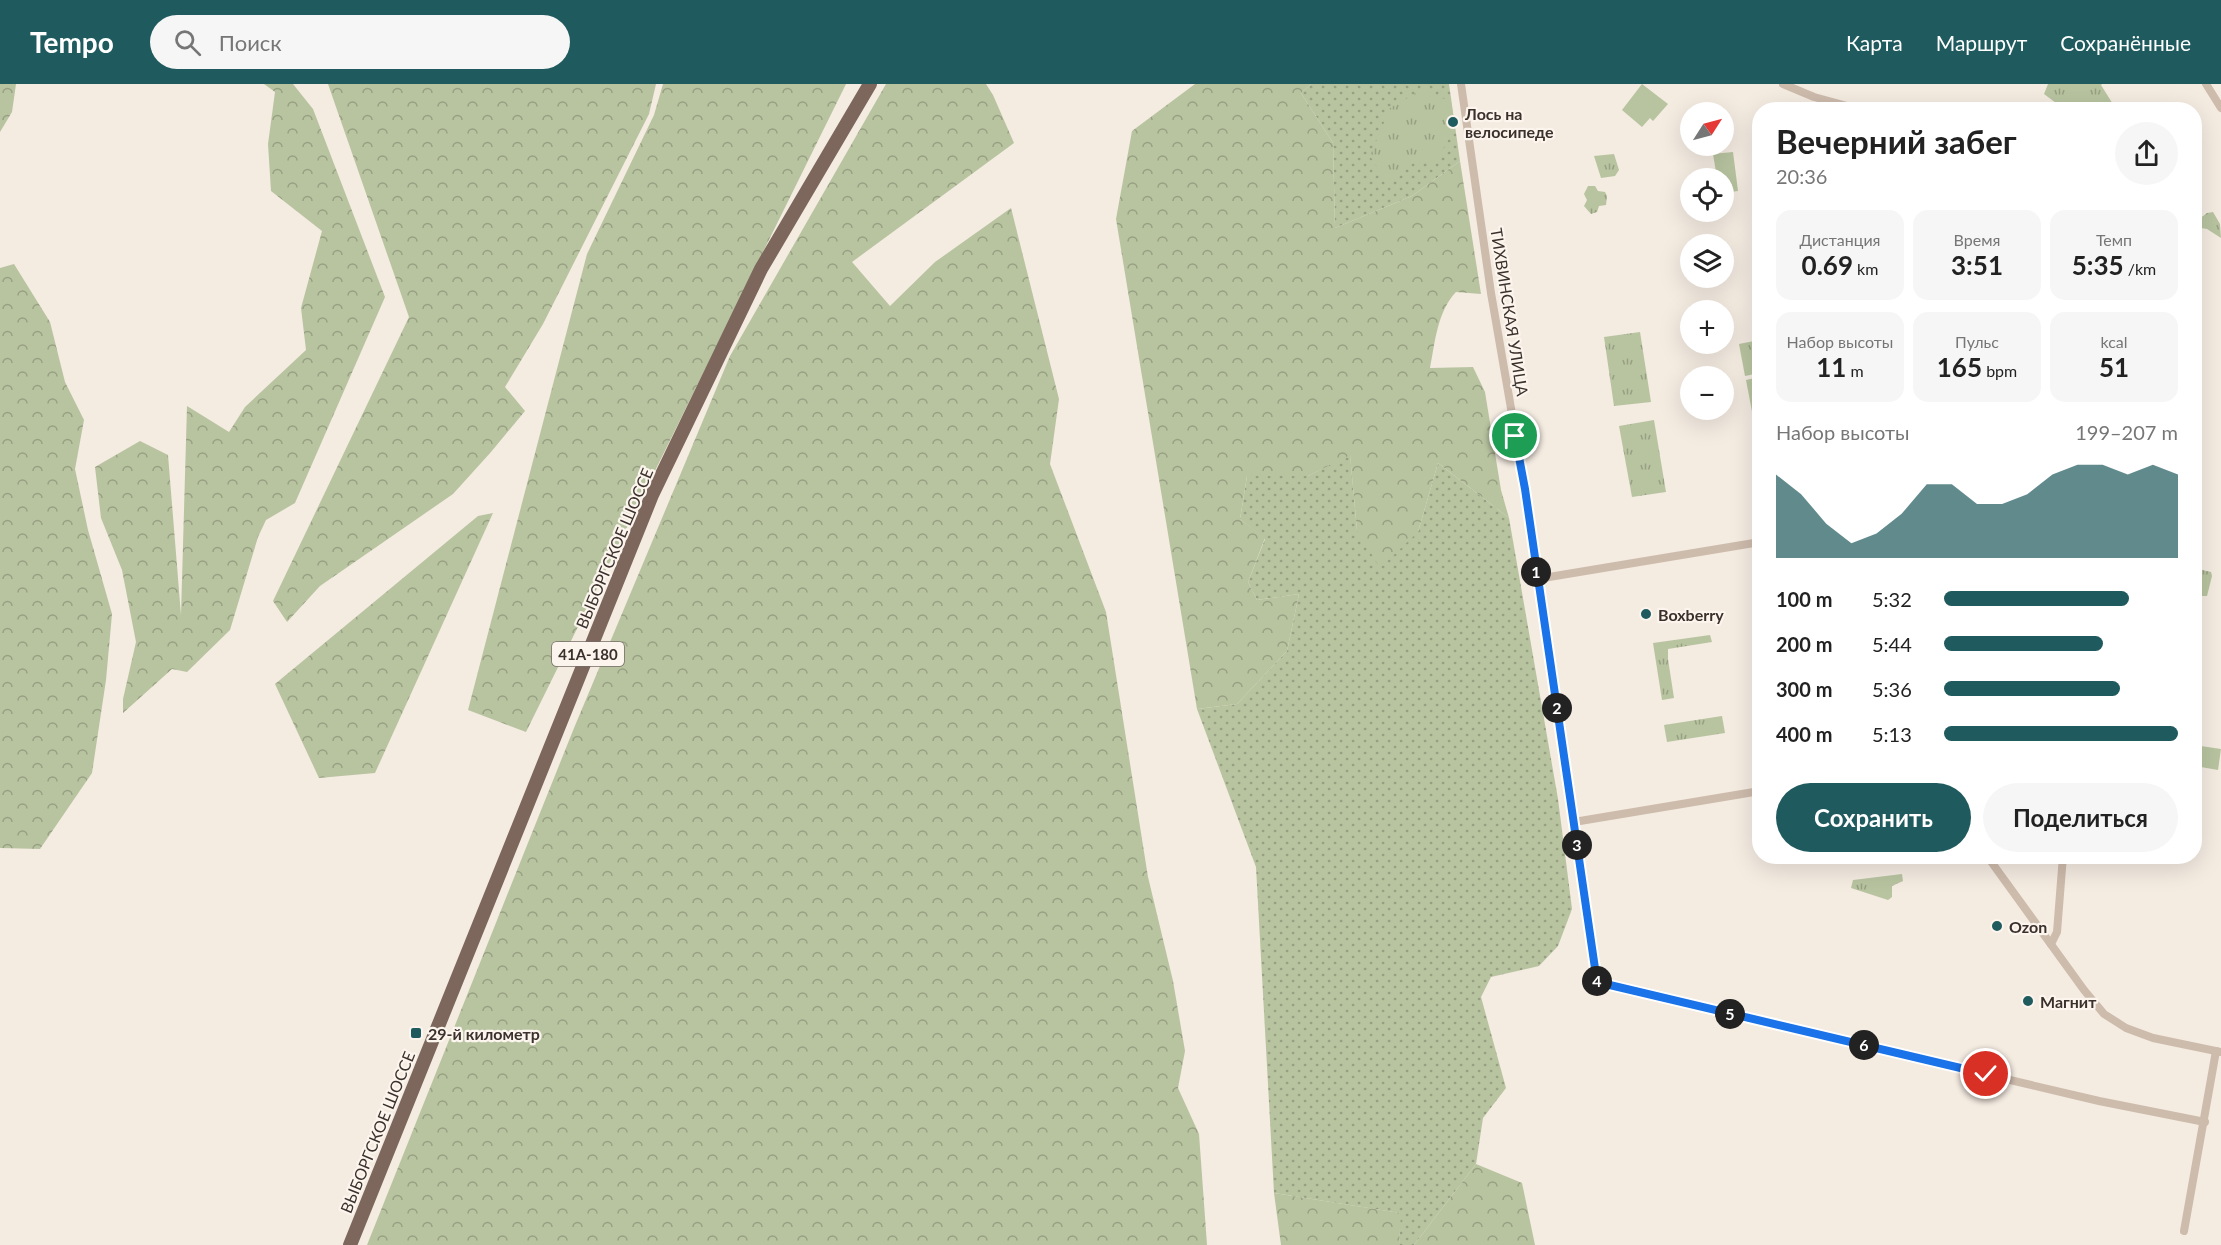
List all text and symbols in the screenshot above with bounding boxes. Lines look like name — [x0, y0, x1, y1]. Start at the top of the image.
search box — [150, 15, 570, 69]
text: Tempo — [30, 25, 114, 59]
icon: search — [171, 26, 204, 59]
text: Поиск — [219, 29, 282, 56]
text: Карта — [1846, 30, 1903, 55]
text: Маршрут — [1936, 30, 2027, 55]
text: Сохранённые — [2060, 30, 2191, 55]
north arrow — [1680, 102, 1734, 156]
map controls — [1680, 102, 1734, 420]
place label: Лось на велосипеде — [1464, 104, 1554, 141]
marker: Лось на велосипеде — [1446, 115, 1460, 129]
text: Вечерний забег — [1776, 121, 2017, 161]
button: share — [2115, 122, 2178, 185]
text: 20:36 — [1776, 164, 1827, 188]
button: locate — [1680, 168, 1734, 222]
street label: ТИХВИНСКАЯ УЛИЦА — [1487, 227, 1533, 398]
text: Дистанция — [1799, 230, 1881, 249]
text: Время — [1954, 230, 2000, 249]
text: Темп — [2096, 230, 2132, 249]
button: layers — [1680, 234, 1734, 288]
text: 0.69 — [1802, 249, 1853, 281]
text: 3:51 — [1951, 249, 2003, 281]
text: 5:35 — [2072, 249, 2124, 281]
text: km — [1853, 259, 1878, 278]
text: /km — [2124, 259, 2156, 278]
button: + — [1680, 300, 1734, 354]
text: Набор высоты — [1787, 332, 1893, 351]
text: Пульс — [1955, 332, 1999, 351]
text: kcal — [2100, 332, 2128, 351]
text: 11 — [1816, 351, 1846, 383]
text: 165 — [1937, 351, 1982, 383]
text: 51 — [2099, 351, 2129, 383]
text: m — [1846, 361, 1864, 380]
text: bpm — [1982, 361, 2017, 380]
button: − — [1680, 366, 1734, 420]
pin — [1489, 410, 1540, 461]
icon: arrive — [1498, 419, 1531, 452]
text: Набор высоты — [1776, 420, 1909, 444]
text: 199–207 m — [2075, 420, 2178, 444]
street label: ВЫБОРГСКОЕ ШОССЕ — [572, 465, 656, 631]
pin: 1 — [1521, 557, 1551, 587]
text: 1 — [1531, 562, 1541, 581]
text: 100 m — [1776, 587, 1832, 611]
text: 5:32 — [1872, 587, 1912, 611]
place label: Boxberry — [1658, 605, 1724, 624]
marker: Boxberry — [1639, 607, 1653, 621]
text: 200 m — [1776, 632, 1832, 656]
text: 5:44 — [1872, 632, 1912, 656]
road number: 41А-180 — [552, 642, 624, 666]
text: 300 m — [1776, 677, 1832, 701]
text: 5:36 — [1872, 677, 1912, 701]
pin: 2 — [1542, 693, 1572, 723]
text: 2 — [1552, 698, 1562, 717]
text: 400 m — [1776, 722, 1832, 746]
text: 5:13 — [1872, 722, 1912, 746]
button: Сохранить — [1776, 783, 1971, 852]
button: Поделиться — [1983, 783, 2178, 852]
pin: 3 — [1562, 830, 1592, 860]
text: 3 — [1572, 835, 1582, 854]
place label: Ozon — [2009, 917, 2047, 936]
marker: Ozon — [1990, 919, 2004, 933]
pin: 4 — [1582, 966, 1612, 996]
text: 4 — [1592, 971, 1602, 990]
place label: Магнит — [2040, 992, 2097, 1011]
marker: Магнит — [2021, 994, 2035, 1008]
pin: 5 — [1715, 999, 1745, 1029]
text: 5 — [1725, 1004, 1735, 1023]
place label: 29-й километр — [428, 1024, 540, 1043]
marker: 29-й километр — [409, 1026, 423, 1040]
pin: 6 — [1849, 1030, 1879, 1060]
text: 6 — [1859, 1035, 1869, 1054]
street label: ВЫБОРГСКОЕ ШОССЕ — [336, 1048, 418, 1216]
pin — [1960, 1048, 2011, 1099]
icon: check — [1969, 1057, 2002, 1090]

